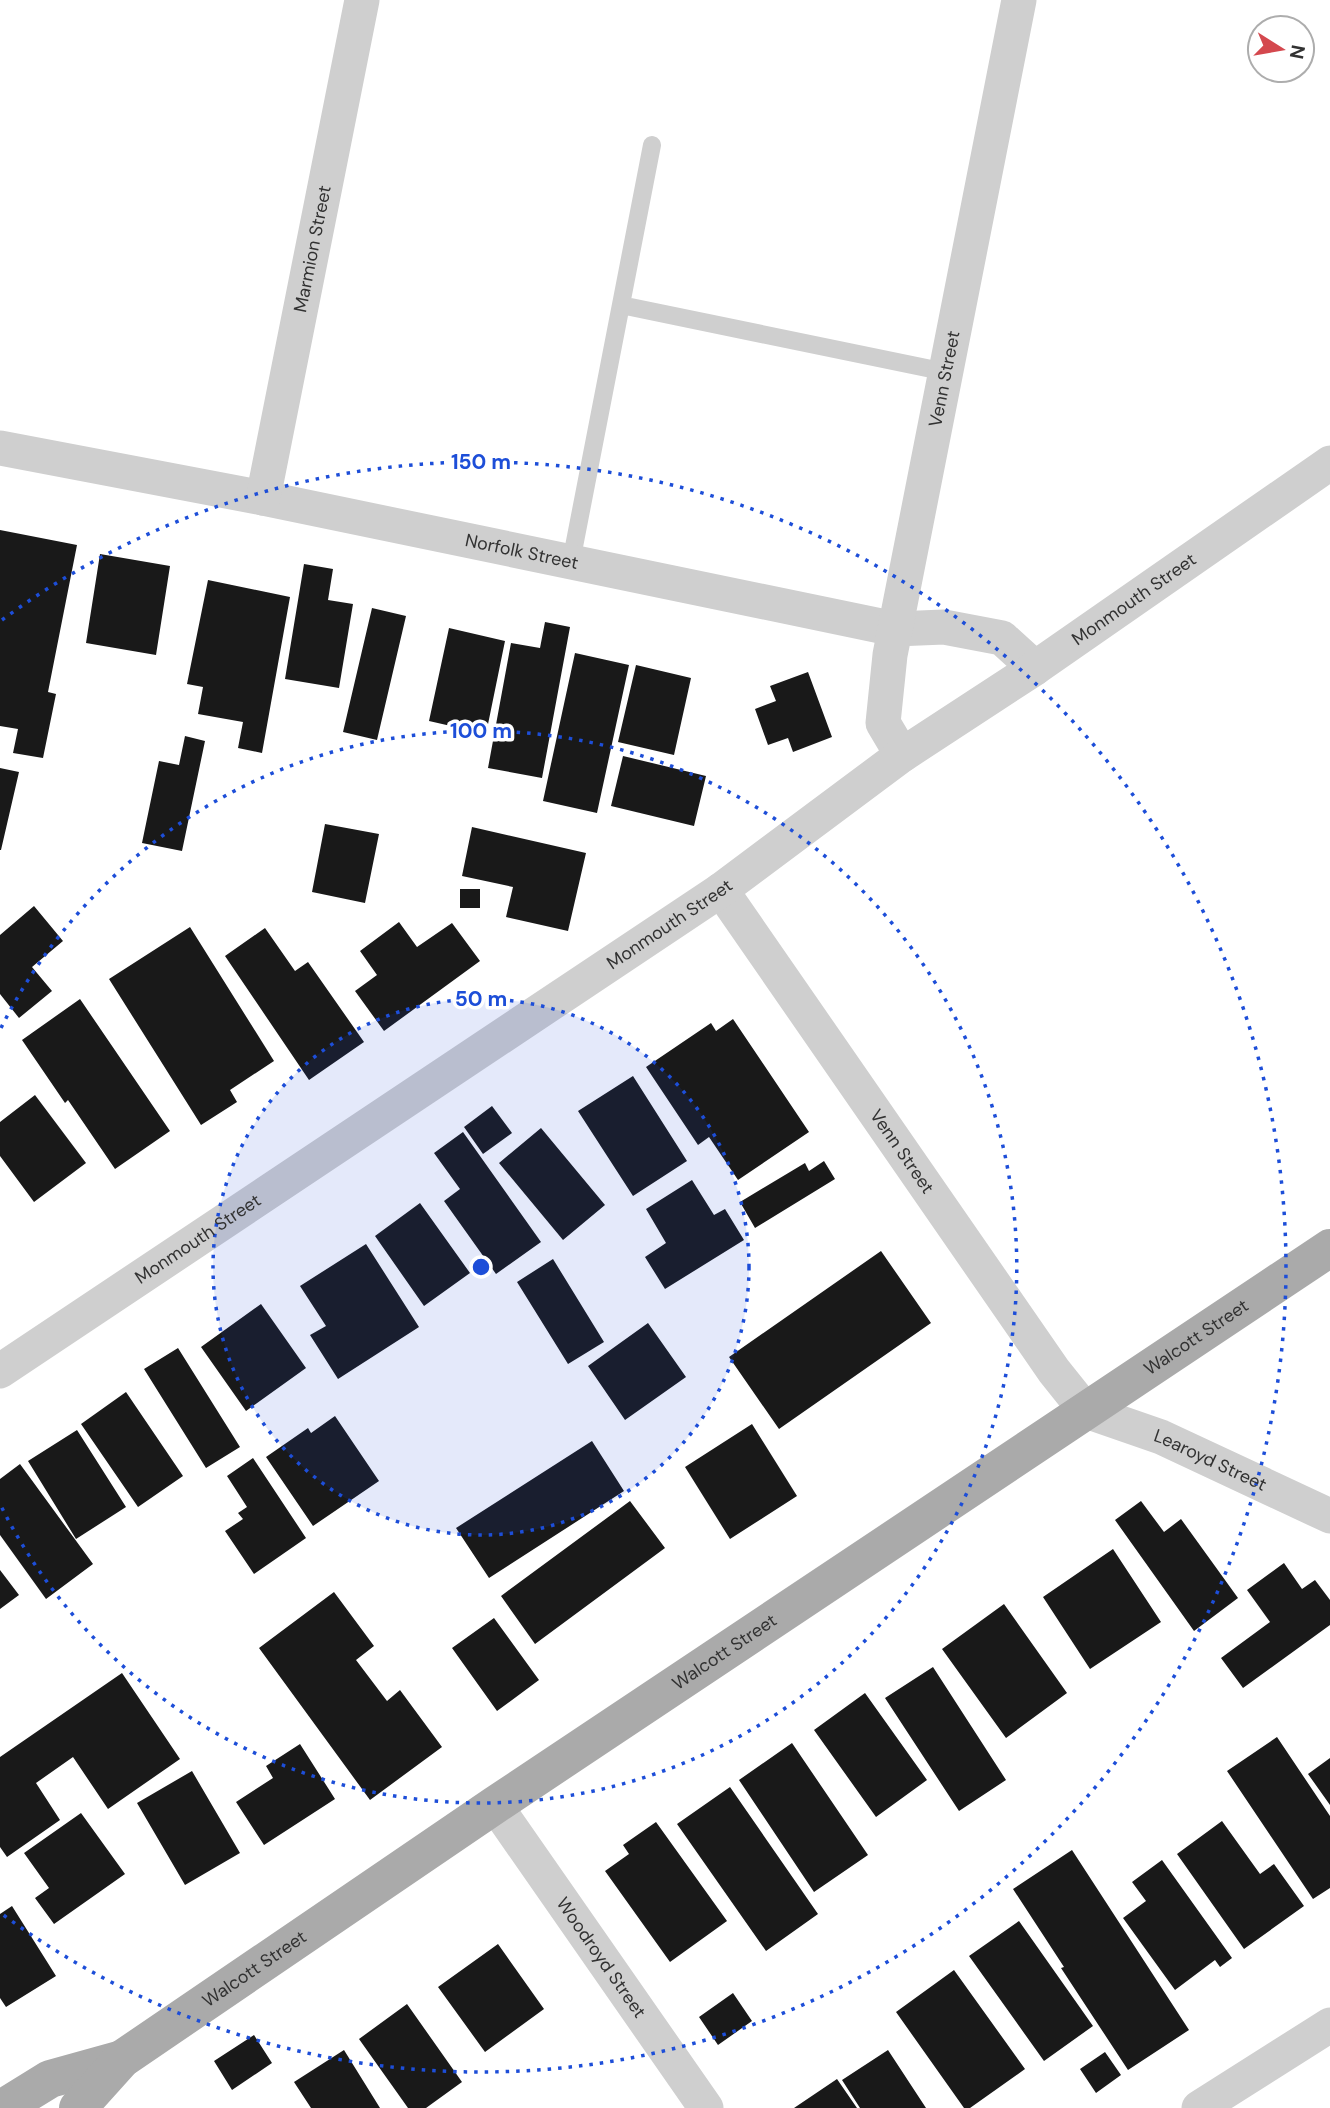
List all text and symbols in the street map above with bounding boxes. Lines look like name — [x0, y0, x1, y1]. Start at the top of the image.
north arrow — [1246, 14, 1316, 84]
text: N — [1284, 43, 1311, 61]
street label: Marmion Street — [288, 183, 337, 314]
street label: Venn Street — [923, 329, 966, 429]
text: 150 m — [451, 448, 511, 476]
street label: Norfolk Street — [463, 528, 581, 575]
street label: Monmouth Street — [1067, 548, 1201, 651]
text: 100 m — [450, 717, 512, 745]
street label: Monmouth Street — [602, 873, 737, 975]
text: 50 m — [455, 985, 507, 1013]
street label: Venn Street — [864, 1104, 940, 1198]
street label: Monmouth Street — [130, 1188, 266, 1290]
centre of rings — [469, 1255, 493, 1279]
street label: Walcott Street — [1139, 1294, 1253, 1381]
street label: Learoyd Street — [1151, 1424, 1270, 1497]
street label: Walcott Street — [668, 1608, 781, 1695]
street label: Woodroyd Street — [551, 1893, 652, 2023]
street label: Walcott Street — [198, 1925, 311, 2013]

